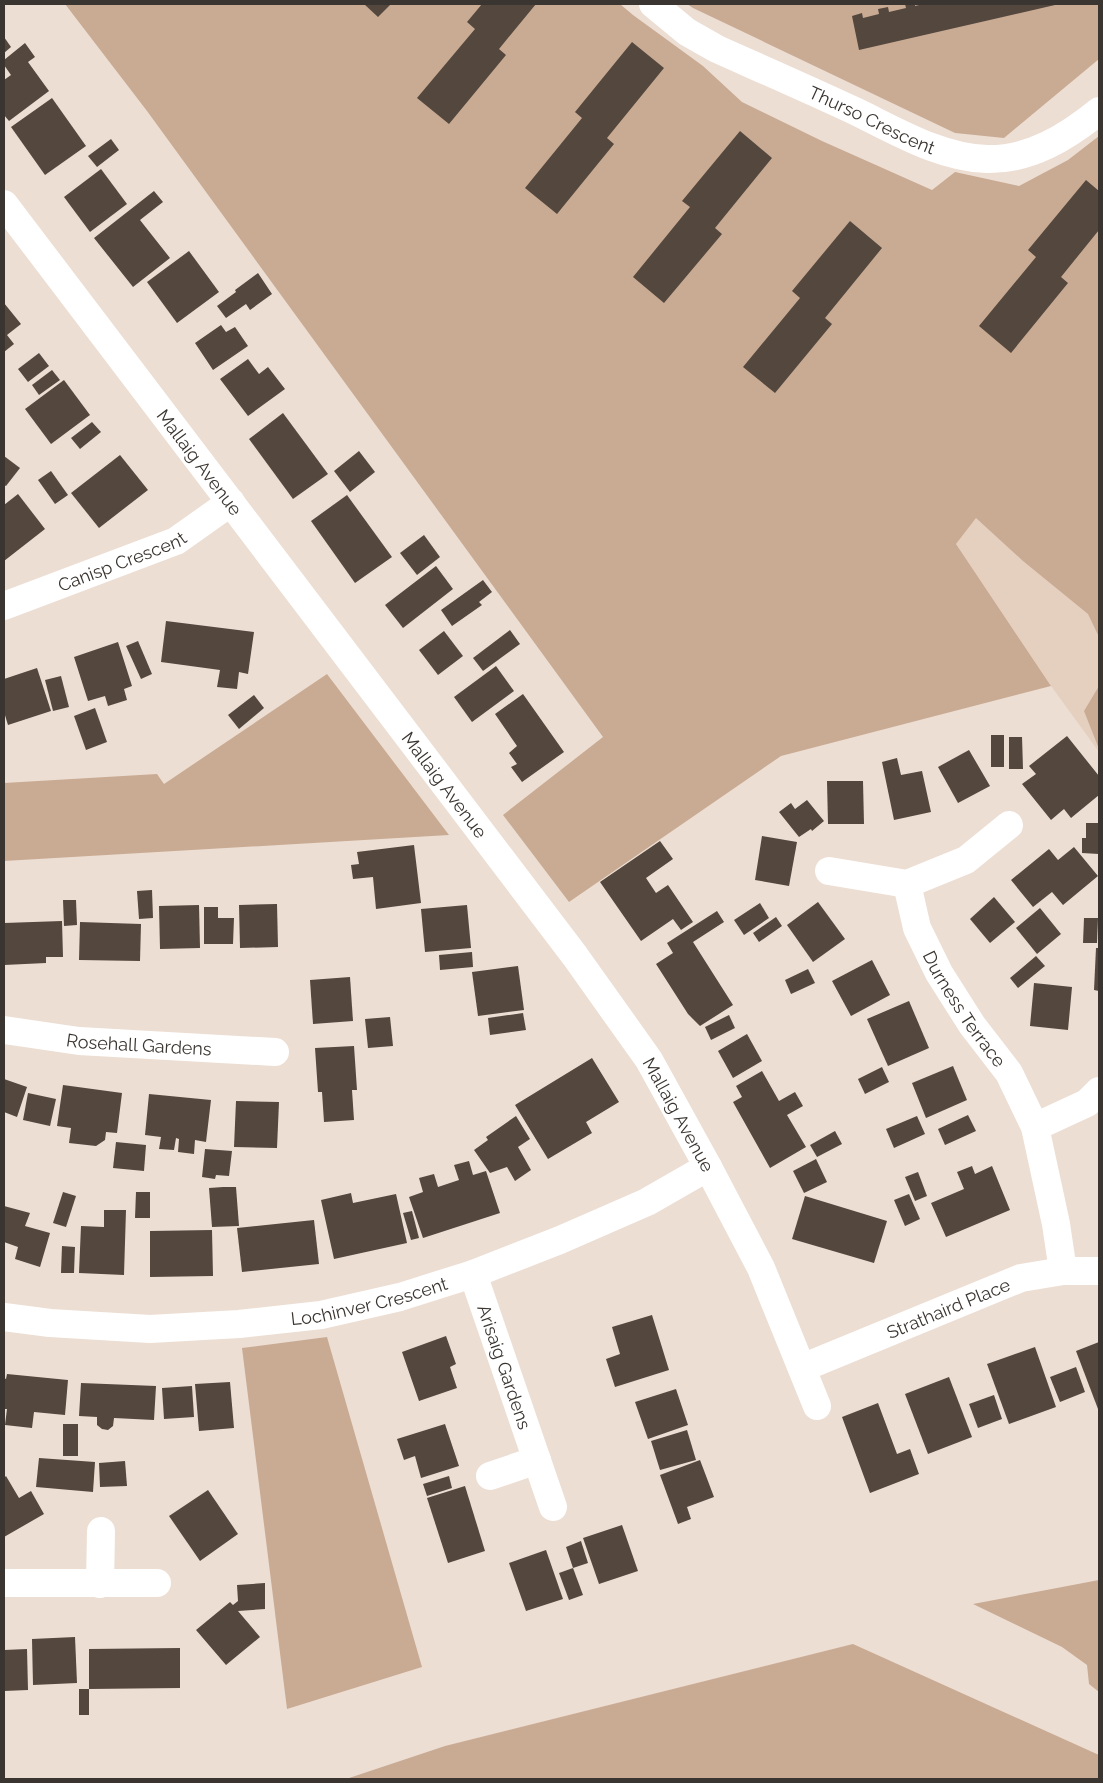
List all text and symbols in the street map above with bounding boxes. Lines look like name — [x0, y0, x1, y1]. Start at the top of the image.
street label: Thurso Crescent — [806, 81, 938, 158]
street label: Mallaig Avenue — [153, 405, 247, 519]
street label: Canisp Crescent — [55, 527, 190, 595]
street label: Mallaig Avenue — [398, 727, 492, 842]
street label: Durness Terrace — [919, 947, 1011, 1071]
street label: Rosehall Gardens — [65, 1029, 213, 1059]
street label: Mallaig Avenue — [639, 1054, 719, 1176]
street label: Lochinver Crescent — [290, 1272, 450, 1329]
street label: Strathaird Place — [883, 1273, 1013, 1343]
street label: Arisaig Gardens — [474, 1302, 536, 1432]

